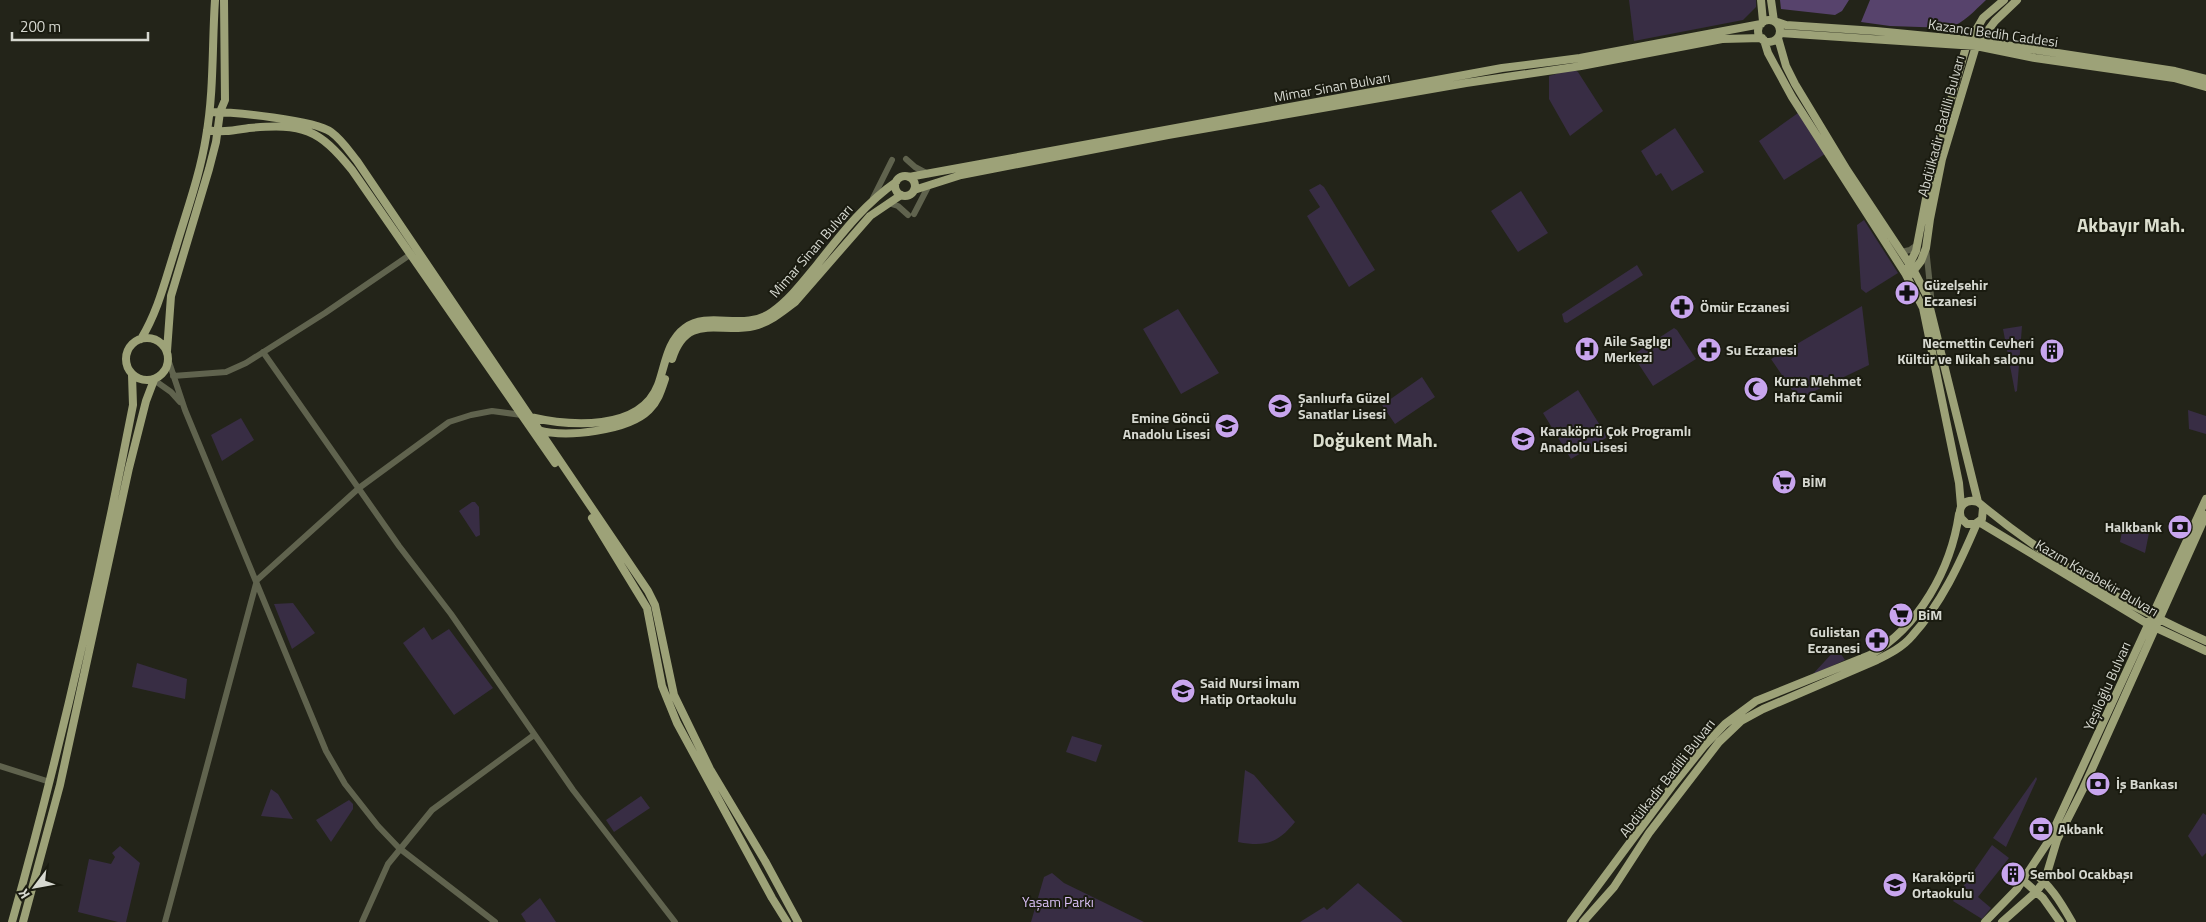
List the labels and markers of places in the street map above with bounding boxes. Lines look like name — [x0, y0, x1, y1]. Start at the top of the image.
place label: Güzelşehir Eczanesi — [1924, 274, 1988, 311]
pharmacy icon: Güzelşehir Eczanesi — [1894, 280, 1920, 306]
pharmacy icon: Ömür Eczanesi — [1669, 294, 1695, 320]
place label: Ömür Eczanesi — [1700, 296, 1789, 317]
place label: Aile Saglıgı Merkezi — [1604, 330, 1671, 367]
place label: Necmettin Cevheri Kültür ve Nikah salonu — [1897, 332, 2034, 369]
hospital icon: Aile Saglıgı Merkezi — [1574, 336, 1600, 362]
pharmacy icon: Su Eczanesi — [1696, 337, 1722, 363]
building icon: Necmettin Cevheri Kültür ve Nikah salonu — [2039, 338, 2065, 364]
place label: Su Eczanesi — [1726, 339, 1797, 360]
place label: Kurra Mehmet Hafız Camii — [1774, 370, 1861, 407]
mosque icon: Kurra Mehmet Hafız Camii — [1743, 376, 1769, 402]
place label: Şanlıurfa Güzel Sanatlar Lisesi — [1298, 387, 1390, 424]
school or university icon: Şanlıurfa Güzel Sanatlar Lisesi — [1267, 393, 1293, 419]
place label: Emine Göncü Anadolu Lisesi — [1123, 407, 1210, 444]
school or university icon: Emine Göncü Anadolu Lisesi — [1214, 413, 1240, 439]
place label: Karaköprü Çok Programlı Anadolu Lisesi — [1540, 420, 1691, 457]
school or university icon: Karaköprü Çok Programlı Anadolu Lisesi — [1510, 426, 1536, 452]
supermarket icon: BİM — [1771, 469, 1797, 495]
place label: BİM — [1802, 471, 1827, 492]
bank icon: Halkbank — [2167, 514, 2193, 540]
place label: Halkbank — [2105, 516, 2163, 537]
supermarket icon: BiM — [1888, 602, 1914, 628]
place label: BiM — [1918, 604, 1942, 625]
place label: Gulistan Eczanesi — [1807, 621, 1860, 658]
pharmacy icon: Gulistan Eczanesi — [1864, 627, 1890, 653]
place label: Said Nursi İmam Hatip Ortaokulu — [1200, 672, 1300, 709]
school or university icon: Said Nursi İmam Hatip Ortaokulu — [1170, 678, 1196, 704]
bank icon: İş Bankası — [2085, 771, 2111, 797]
place label: İş Bankası — [2116, 773, 2178, 794]
bank icon: Akbank — [2028, 816, 2054, 842]
place label: Akbank — [2058, 818, 2104, 839]
building icon: Sembol Ocakbaşı — [2000, 861, 2026, 887]
place label: Sembol Ocakbaşı — [2030, 863, 2133, 884]
place label: Karaköprü Ortaokulu — [1912, 866, 1975, 903]
school or university icon: Karaköprü Ortaokulu — [1882, 872, 1908, 898]

